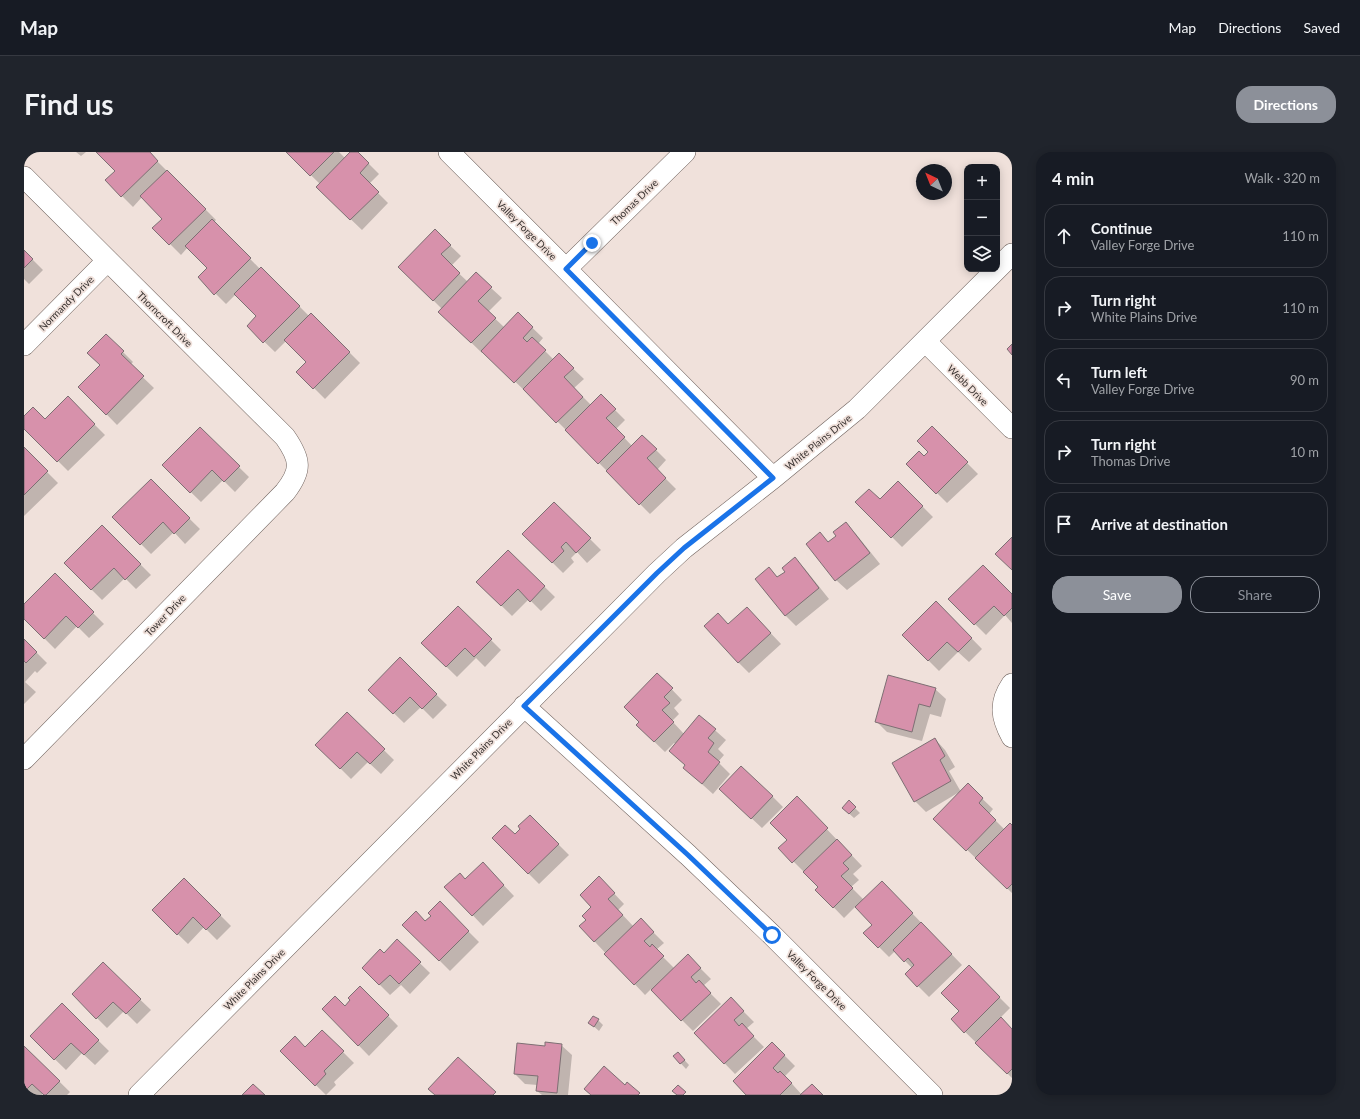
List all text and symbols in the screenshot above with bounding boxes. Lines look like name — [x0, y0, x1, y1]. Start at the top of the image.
text: Map — [20, 16, 58, 39]
text: Map — [1169, 19, 1196, 36]
text: Directions — [1218, 19, 1281, 36]
text: Saved — [1303, 19, 1340, 36]
button: Directions — [1236, 86, 1336, 123]
text: Find us — [24, 87, 114, 121]
north arrow — [916, 164, 952, 200]
map controls — [964, 164, 1000, 272]
button: + — [964, 164, 1000, 200]
text: 4 min — [1052, 168, 1094, 189]
text: Walk · 320 m — [1244, 170, 1320, 186]
street label: Thomas Drive — [608, 176, 660, 228]
street label: Valley Forge Drive — [495, 198, 559, 262]
button: − — [964, 200, 1000, 236]
text: Continue — [1091, 219, 1152, 237]
icon: ahead — [1053, 225, 1075, 247]
text: 110 m — [1282, 228, 1319, 244]
route end — [583, 234, 601, 252]
button: layers — [964, 236, 1000, 272]
text: Valley Forge Drive — [1091, 237, 1194, 253]
street label: Normandy Drive — [36, 273, 96, 333]
street label: Thorncroft Drive — [135, 289, 195, 349]
text: Turn right — [1091, 291, 1156, 309]
icon: right — [1053, 297, 1075, 319]
text: 110 m — [1282, 300, 1319, 316]
text: White Plains Drive — [1091, 309, 1197, 325]
street label: Webb Drive — [945, 362, 991, 408]
text: Turn left — [1091, 363, 1147, 381]
icon: left — [1053, 369, 1075, 391]
text: 90 m — [1290, 372, 1319, 388]
text: Valley Forge Drive — [1091, 381, 1194, 397]
street label: White Plains Drive — [782, 412, 854, 472]
text: Turn right — [1091, 435, 1156, 453]
icon: right — [1053, 441, 1075, 463]
text: 10 m — [1290, 444, 1319, 460]
text: Thomas Drive — [1091, 453, 1170, 469]
icon: arrive — [1053, 513, 1075, 535]
text: Arrive at destination — [1091, 515, 1228, 533]
button: Save — [1052, 576, 1182, 613]
button: Share — [1190, 576, 1320, 613]
street label: Tower Drive — [142, 592, 188, 638]
street label: White Plains Drive — [448, 716, 514, 782]
route start — [763, 926, 781, 944]
street label: White Plains Drive — [221, 946, 287, 1012]
street label: Valley Forge Drive — [785, 948, 849, 1012]

